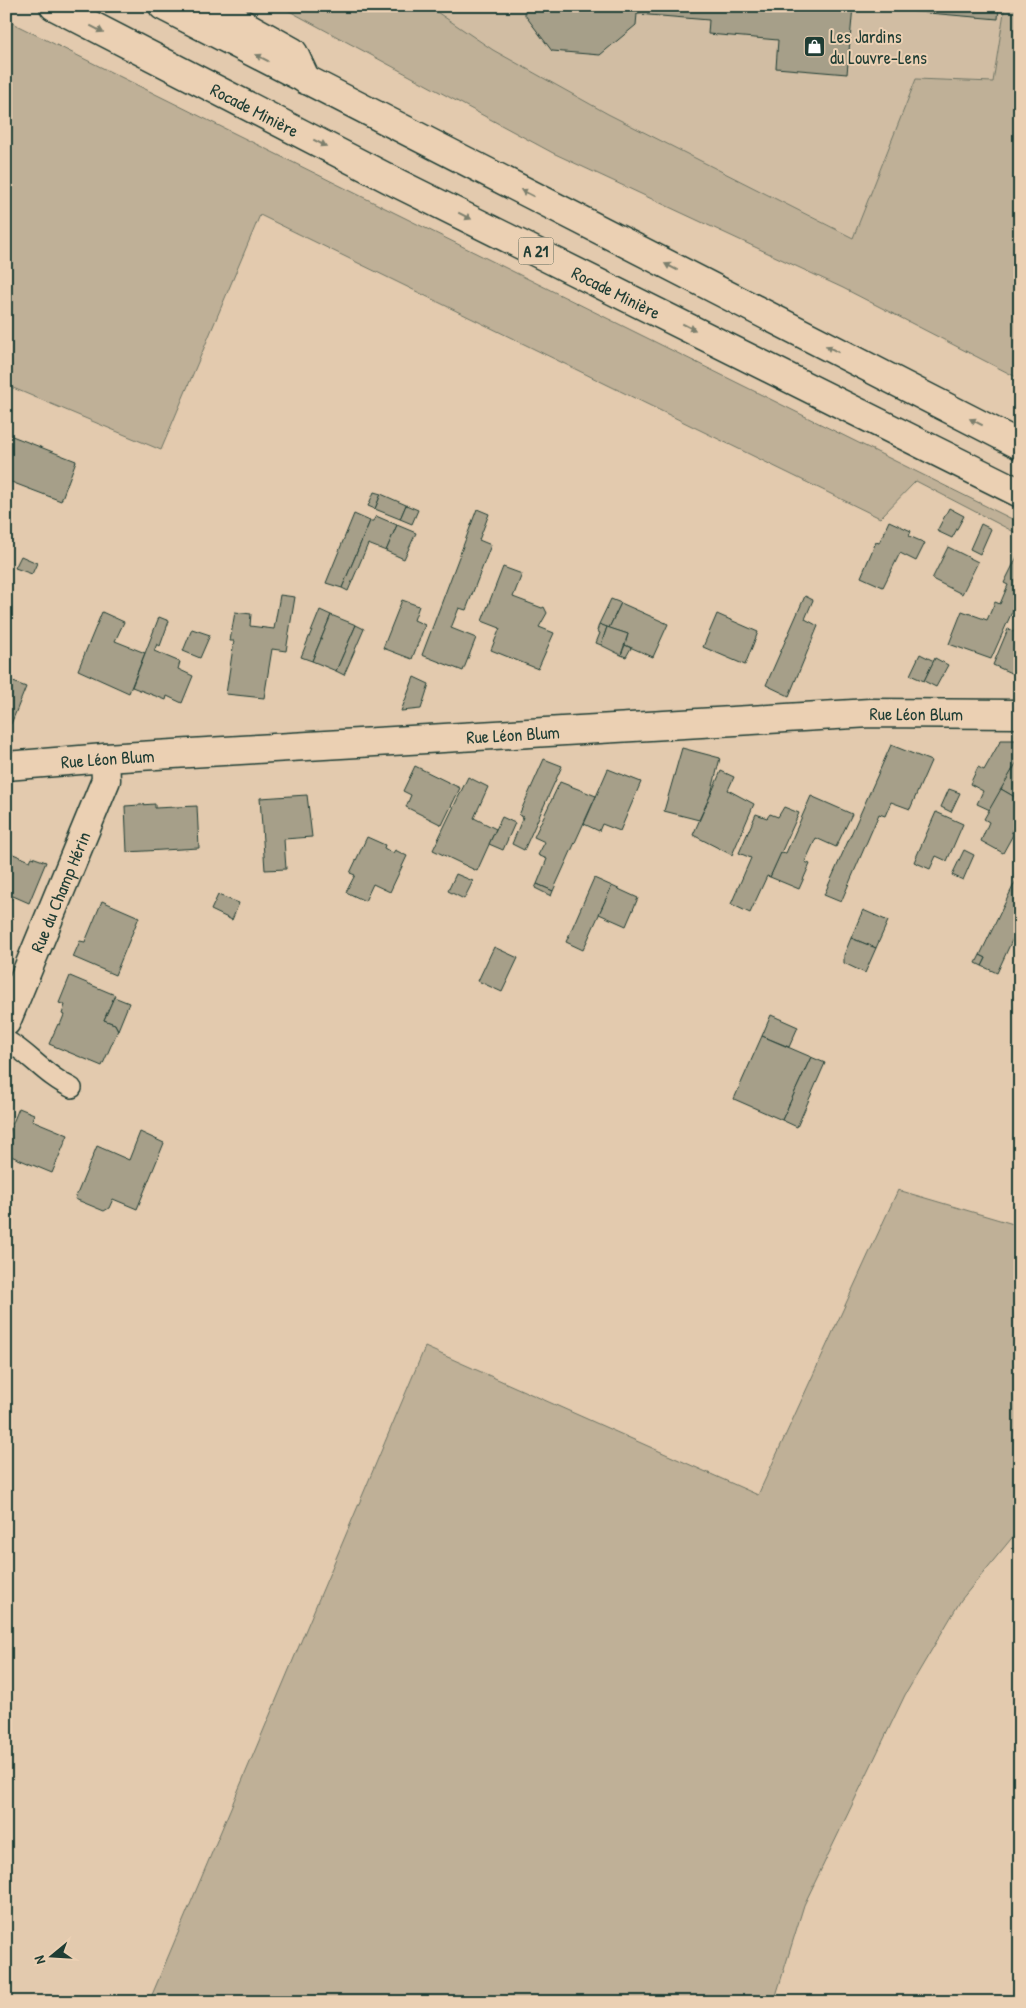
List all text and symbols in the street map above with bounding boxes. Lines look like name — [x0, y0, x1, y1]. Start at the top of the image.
place label: Les Jardins du Louvre-Lens — [830, 24, 927, 70]
one-way arrow — [90, 25, 105, 33]
shop icon: Les Jardins du Louvre-Lens — [802, 34, 826, 58]
one-way arrow — [255, 54, 269, 62]
street label: Rocade Minière — [206, 76, 303, 143]
one-way arrow — [313, 139, 327, 147]
one-way arrow — [519, 189, 534, 197]
one-way arrow — [458, 212, 472, 220]
road number: A 21 — [518, 238, 554, 264]
street label: Rocade Minière — [568, 260, 665, 325]
one-way arrow — [664, 263, 678, 271]
one-way arrow — [682, 323, 696, 331]
one-way arrow — [824, 345, 839, 353]
one-way arrow — [969, 418, 984, 426]
street label: Rue Léon Blum — [870, 700, 963, 726]
street label: Rue Léon Blum — [466, 719, 560, 749]
street label: Rue Léon Blum — [60, 743, 155, 774]
street label: Rue du Champ Hérin — [24, 828, 96, 956]
north arrow — [28, 1930, 78, 1980]
text: N — [29, 1953, 49, 1967]

